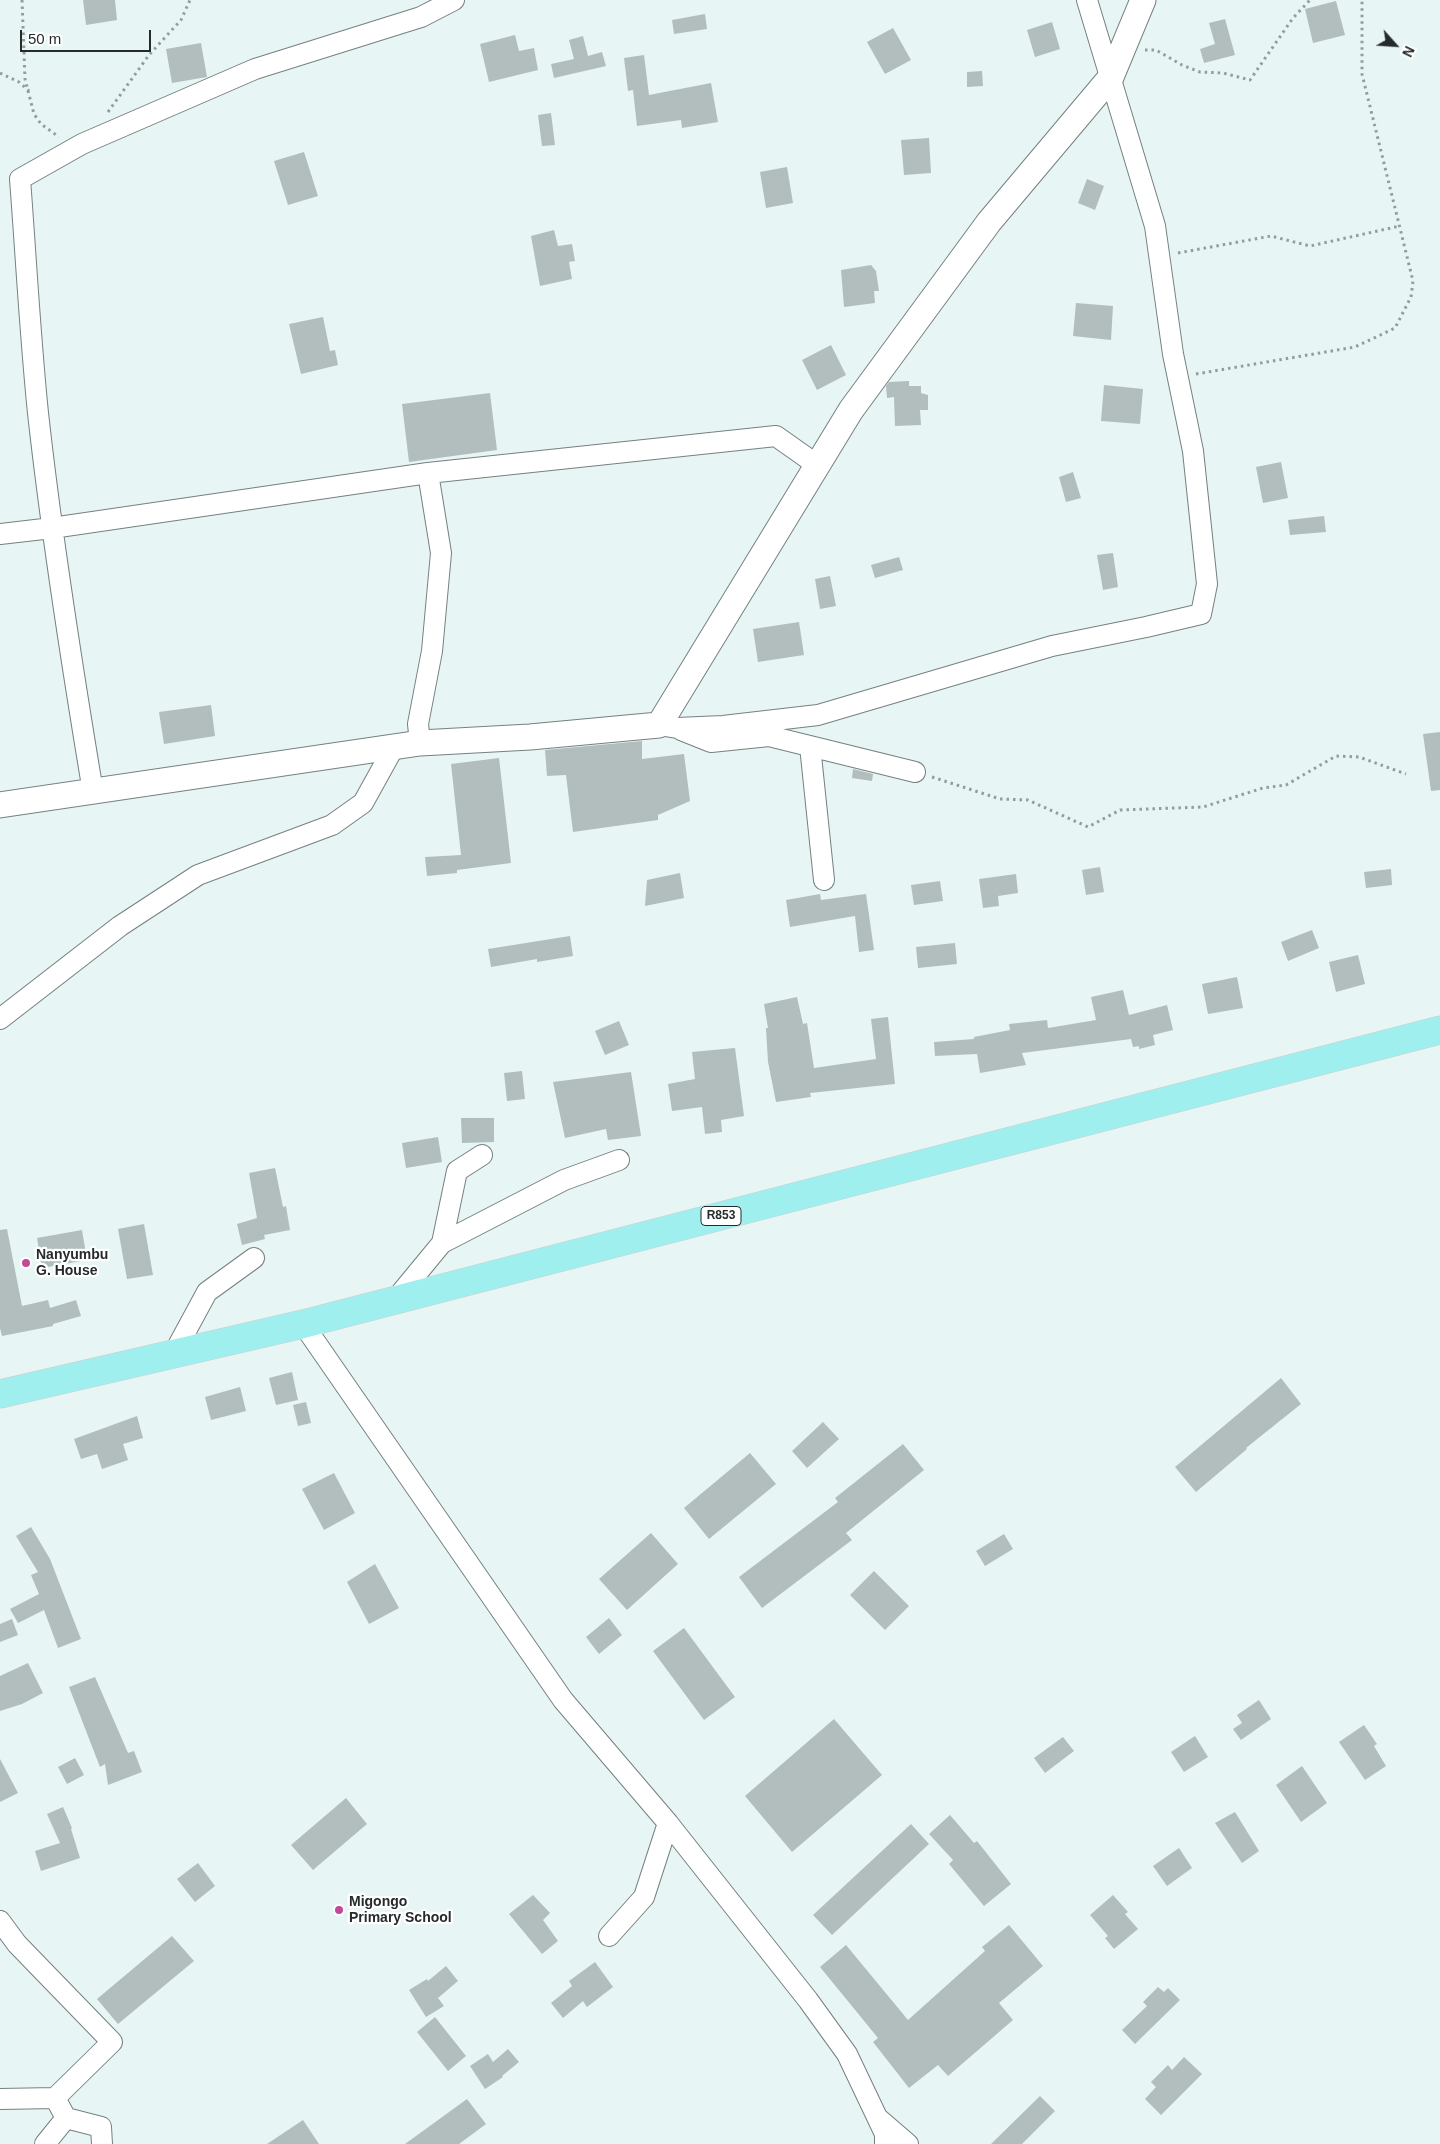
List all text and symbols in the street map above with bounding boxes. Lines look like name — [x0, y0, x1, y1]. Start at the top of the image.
scale bar — [22, 20, 154, 52]
north arrow — [1370, 20, 1420, 70]
text: 50 m — [28, 30, 61, 47]
text: N — [1399, 44, 1418, 60]
road number: R853 — [701, 1206, 741, 1226]
place label: Nanyumbu G. House — [36, 1247, 108, 1280]
marker: Nanyumbu G. House — [20, 1257, 32, 1269]
place label: Migongo Primary School — [349, 1894, 452, 1926]
marker: Migongo Primary School — [333, 1904, 345, 1916]

